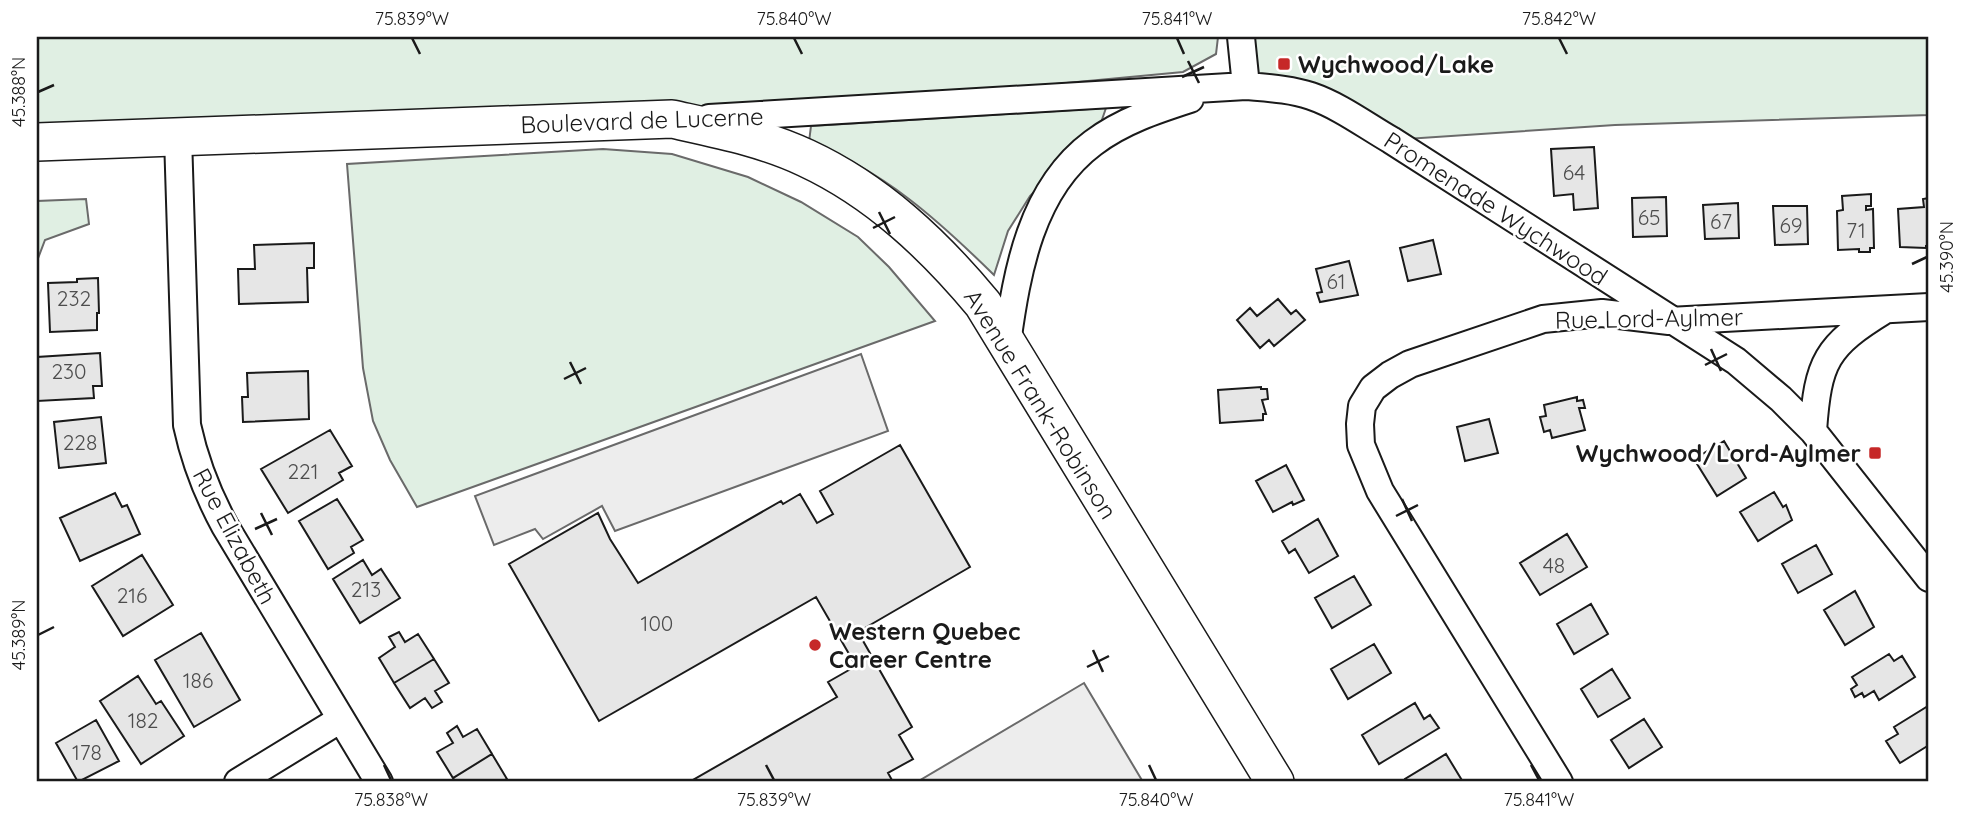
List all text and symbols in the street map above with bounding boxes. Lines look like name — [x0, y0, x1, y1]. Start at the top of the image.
text: 75.839°W — [375, 7, 449, 30]
text: 75.840°W — [756, 7, 832, 30]
text: 75.841°W — [1142, 7, 1212, 30]
text: 75.842°W — [1522, 7, 1596, 30]
place label: Wychwood/Lake — [1298, 49, 1494, 79]
marker: Wychwood/Lake — [1276, 56, 1292, 72]
text: 45.388°N — [7, 57, 30, 127]
street label: Boulevard de Lucerne — [520, 101, 764, 139]
street label: Promenade Wychwood — [1379, 125, 1613, 291]
house number: 64 — [1563, 159, 1585, 185]
house number: 65 — [1638, 204, 1660, 230]
house number: 67 — [1710, 208, 1732, 234]
house number: 69 — [1779, 212, 1803, 238]
house number: 71 — [1846, 217, 1866, 243]
text: 45.390°N — [1935, 221, 1958, 293]
house number: 61 — [1327, 268, 1345, 294]
street label: Avenue Frank-Robinson — [958, 284, 1124, 524]
house number: 232 — [57, 285, 91, 311]
street label: Rue Lord-Aylmer — [1555, 301, 1743, 335]
house number: 230 — [51, 358, 87, 384]
house number: 228 — [63, 429, 97, 455]
place label: Wychwood/Lord-Aylmer — [1576, 438, 1861, 468]
marker: Wychwood/Lord-Aylmer — [1867, 445, 1883, 461]
house number: 221 — [287, 458, 319, 484]
street label: Rue Elizabeth — [187, 463, 283, 609]
house number: 48 — [1543, 552, 1565, 578]
house number: 213 — [351, 576, 381, 602]
house number: 216 — [117, 582, 147, 608]
text: 45.389°N — [7, 600, 30, 670]
house number: 100 — [641, 610, 673, 636]
place label: Western Quebec Career Centre — [829, 616, 1020, 674]
marker: Western Quebec Career Centre — [807, 637, 823, 653]
house number: 186 — [183, 667, 213, 693]
house number: 182 — [128, 707, 158, 733]
house number: 178 — [72, 739, 102, 765]
text: 75.838°W — [354, 788, 428, 811]
text: 75.839°W — [737, 788, 811, 811]
text: 75.840°W — [1118, 788, 1194, 811]
text: 75.841°W — [1504, 788, 1574, 811]

